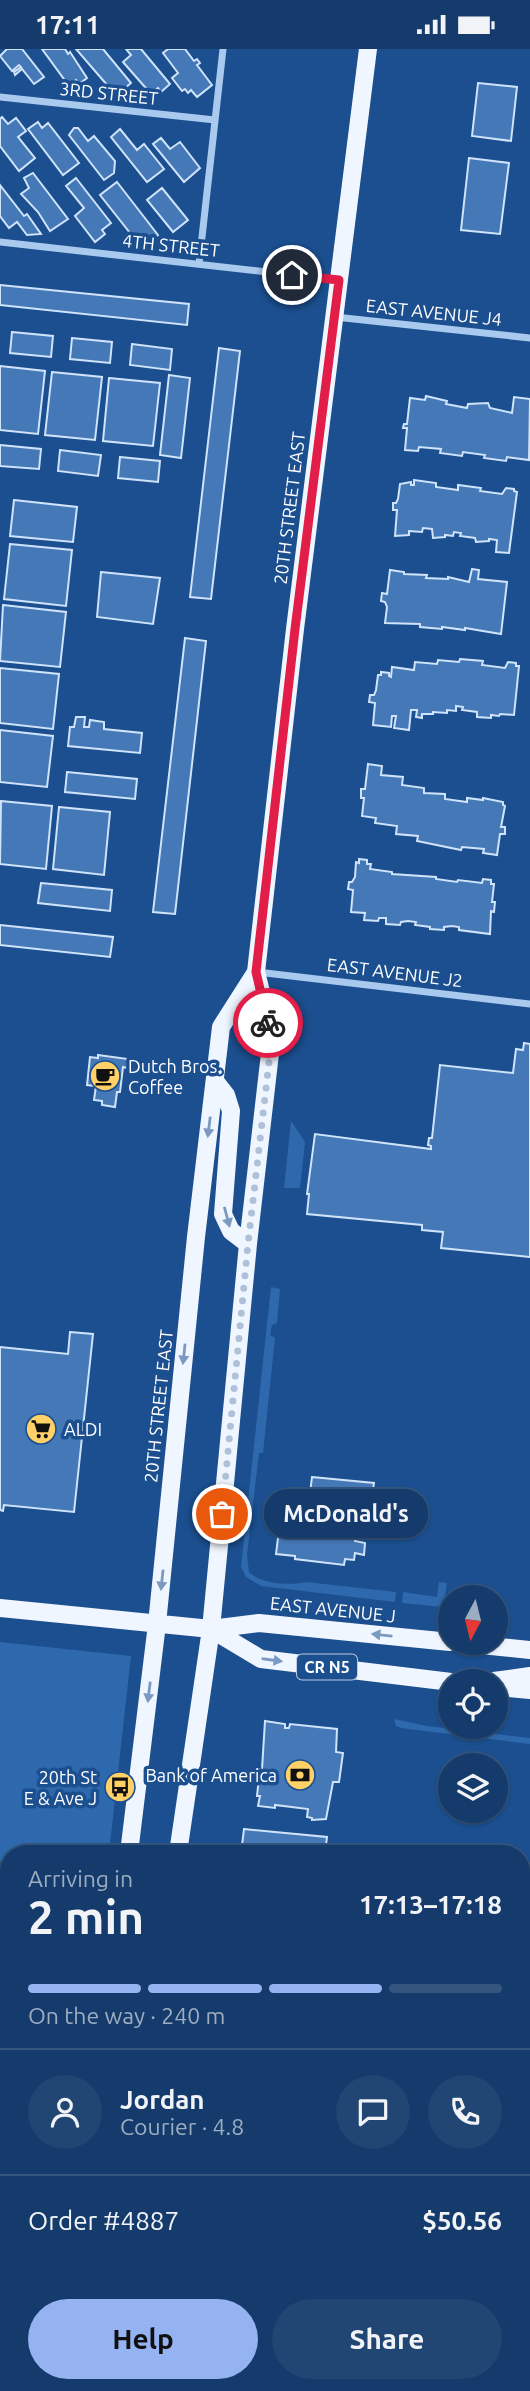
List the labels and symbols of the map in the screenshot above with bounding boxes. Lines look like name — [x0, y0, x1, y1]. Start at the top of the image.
street label: 3RD STREET — [59, 78, 159, 108]
street label: 4TH STREET — [121, 230, 221, 260]
pin — [262, 245, 322, 305]
street label: EAST AVENUE J4 — [365, 295, 503, 329]
street label: 20TH STREET EAST — [270, 431, 308, 585]
street label: EAST AVENUE J2 — [326, 954, 464, 990]
courier — [233, 988, 303, 1058]
place label: Dutch Bros. Coffee — [128, 1056, 222, 1097]
cafe icon: Dutch Bros. Coffee — [88, 1059, 122, 1093]
one-way arrow — [203, 1117, 214, 1139]
one-way arrow — [222, 1206, 233, 1228]
street label: 20TH STREET EAST — [140, 1329, 176, 1483]
one-way arrow — [178, 1343, 189, 1365]
supermarket icon: ALDI — [24, 1412, 58, 1446]
place label: ALDI — [64, 1419, 102, 1439]
pin — [192, 1484, 252, 1544]
callout: McDonald's — [264, 1489, 428, 1539]
one-way arrow — [156, 1569, 167, 1591]
north arrow — [438, 1585, 508, 1655]
street label: EAST AVENUE J — [269, 1592, 397, 1626]
one-way arrow — [371, 1630, 393, 1641]
one-way arrow — [261, 1655, 283, 1666]
road number: CR N5 — [297, 1655, 357, 1679]
one-way arrow — [143, 1681, 154, 1703]
bank icon: Bank of America — [283, 1758, 317, 1792]
place label: Bank of America — [145, 1765, 277, 1785]
place label: 20th St E & Ave J — [24, 1767, 97, 1808]
bus stop icon: 20th St E & Ave J — [103, 1770, 137, 1804]

